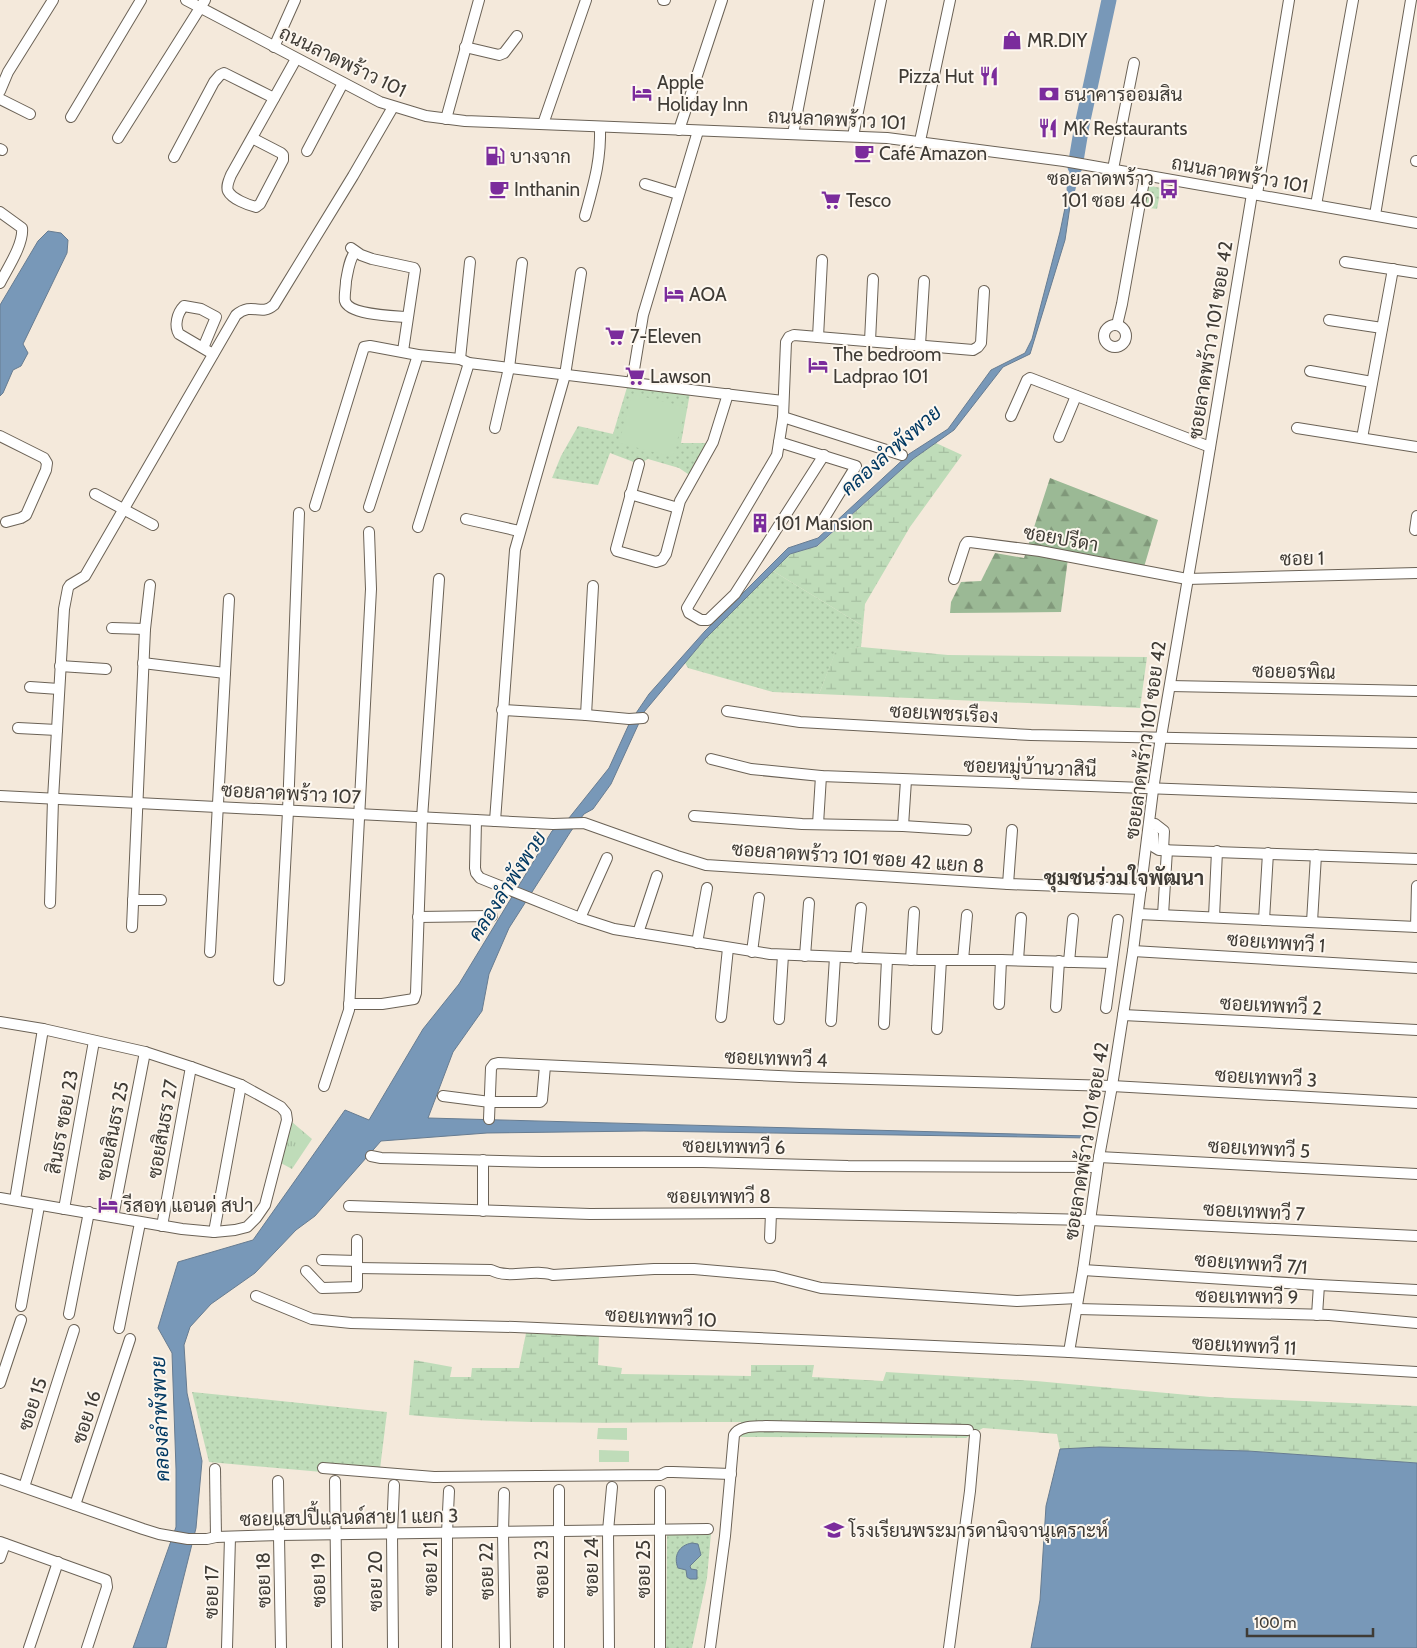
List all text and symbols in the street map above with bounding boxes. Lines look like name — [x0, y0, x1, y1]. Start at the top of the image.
street label: ถนนลาดพร้าว 101 — [276, 21, 410, 102]
shop icon: MR.DIY — [1001, 29, 1023, 51]
place label: MR.DIY — [1027, 29, 1087, 52]
place label: Pizza Hut — [898, 65, 975, 88]
restaurant icon: Pizza Hut — [978, 65, 1000, 87]
place label: Apple Holiday Inn — [657, 71, 748, 116]
hotel icon: Apple Holiday Inn — [631, 82, 653, 104]
bank icon: ธนาคารออมสิน — [1038, 83, 1060, 105]
place label: ธนาคารออมสิน — [1064, 83, 1183, 106]
street label: ถนนลาดพร้าว 101 — [767, 104, 907, 135]
restaurant icon: MK Restaurants — [1037, 117, 1059, 139]
place label: MK Restaurants — [1063, 117, 1187, 140]
cafe icon: Café Amazon — [853, 142, 875, 164]
place label: Café Amazon — [879, 142, 987, 165]
fuel station icon: บางจาก — [484, 145, 506, 167]
place label: บางจาก — [510, 145, 571, 168]
street label: ถนนลาดพร้าว 101 — [1170, 151, 1310, 198]
place label: ซอยลาดพร้าว 101 ซอย 40 — [1047, 167, 1154, 212]
cafe icon: Inthanin — [488, 178, 510, 200]
place label: Inthanin — [514, 178, 580, 201]
bus stop icon: ซอยลาดพร้าว 101 ซอย 40 — [1158, 178, 1180, 200]
supermarket icon: Tesco — [820, 189, 842, 211]
place label: Tesco — [846, 189, 891, 212]
street label: ซอยลาดพร้าว 101 ซอย 42 — [1183, 239, 1238, 441]
hotel icon: AOA — [663, 283, 685, 305]
place label: AOA — [689, 283, 727, 306]
supermarket icon: 7-Eleven — [604, 325, 626, 347]
place label: 7-Eleven — [630, 325, 701, 348]
place label: The bedroom Ladprao 101 — [833, 343, 941, 388]
hotel icon: The bedroom Ladprao 101 — [807, 354, 829, 376]
supermarket icon: Lawson — [624, 365, 646, 387]
place label: Lawson — [650, 365, 711, 388]
water label: คลองลำพังพวย — [836, 399, 947, 500]
building icon: 101 Mansion — [749, 512, 771, 534]
place label: 101 Mansion — [775, 512, 873, 535]
street label: ซอยปรีดา — [1022, 520, 1100, 556]
street label: ซอย 1 — [1280, 547, 1324, 570]
street label: ซอยลาดพร้าว 101 ซอย 42 — [1120, 639, 1171, 841]
street label: ซอยอรพิณ — [1252, 659, 1336, 684]
street label: ซอยเพชรเรือง — [889, 699, 999, 728]
street label: ซอยหมู่บ้านวาสินี — [963, 753, 1097, 783]
street label: ซอยลาดพร้าว 107 — [220, 778, 362, 809]
water label: คลองลำพังพวย — [463, 826, 552, 945]
street label: ซอยลาดพร้าว 101 ซอย 42 แยก 8 — [731, 837, 985, 878]
district label: ชุมชนร่วมใจพัฒนา — [1044, 864, 1204, 893]
street label: ซอยเทพทวี 1 — [1226, 927, 1326, 957]
street label: ซอยเทพทวี 2 — [1219, 990, 1323, 1020]
street label: ซอยลาดพร้าว 101 ซอย 42 — [1059, 1040, 1114, 1242]
street label: ซอยเทพทวี 4 — [724, 1044, 828, 1072]
street label: ซอยเทพทวี 3 — [1214, 1062, 1318, 1092]
street label: สินธร ซอย 23 — [42, 1068, 83, 1176]
street label: ซอยสินธร 27 — [142, 1077, 183, 1180]
street label: ซอยสินธร 25 — [92, 1079, 133, 1183]
street label: ซอยเทพทวี 6 — [682, 1133, 786, 1159]
street label: ซอยเทพทวี 5 — [1207, 1133, 1311, 1163]
street label: ซอยเทพทวี 8 — [667, 1184, 771, 1208]
place label: รีสอท แอนด่ สปา — [122, 1193, 254, 1217]
hotel icon: รีสอท แอนด่ สปา — [97, 1194, 119, 1216]
street label: ซอยเทพทวี 7 — [1203, 1196, 1306, 1226]
street label: ซอยเทพทวี 7/1 — [1194, 1247, 1308, 1279]
street label: ซอยเทพทวี 9 — [1195, 1283, 1299, 1309]
street label: ซอยเทพทวี 10 — [605, 1302, 717, 1332]
street label: ซอยเทพทวี 11 — [1191, 1330, 1297, 1360]
water label: คลองลำพังพวย — [146, 1355, 174, 1482]
street label: ซอย 15 — [13, 1375, 52, 1434]
street label: ซอย 16 — [67, 1387, 106, 1447]
street label: ซอยแฮปปี้แลนด์สาย 1 แยก 3 — [239, 1497, 459, 1531]
place label: โรงเรียนพระมารดานิจจานุเคราะห์ — [848, 1518, 1108, 1543]
school or university icon: โรงเรียนพระมารดานิจจานุเคราะห์ — [823, 1519, 845, 1541]
street label: ซอย 24 — [580, 1538, 603, 1596]
street label: ซอย 23 — [529, 1540, 554, 1598]
street label: ซอย 25 — [632, 1540, 655, 1598]
street label: ซอย 21 — [419, 1542, 442, 1596]
street label: ซอย 22 — [474, 1542, 499, 1600]
street label: ซอย 20 — [364, 1550, 387, 1612]
street label: ซอย 18 — [252, 1552, 275, 1608]
street label: ซอย 19 — [307, 1552, 330, 1608]
street label: ซอย 17 — [200, 1565, 223, 1619]
scale bar — [1247, 1606, 1373, 1638]
text: 100 m — [1254, 1614, 1296, 1632]

